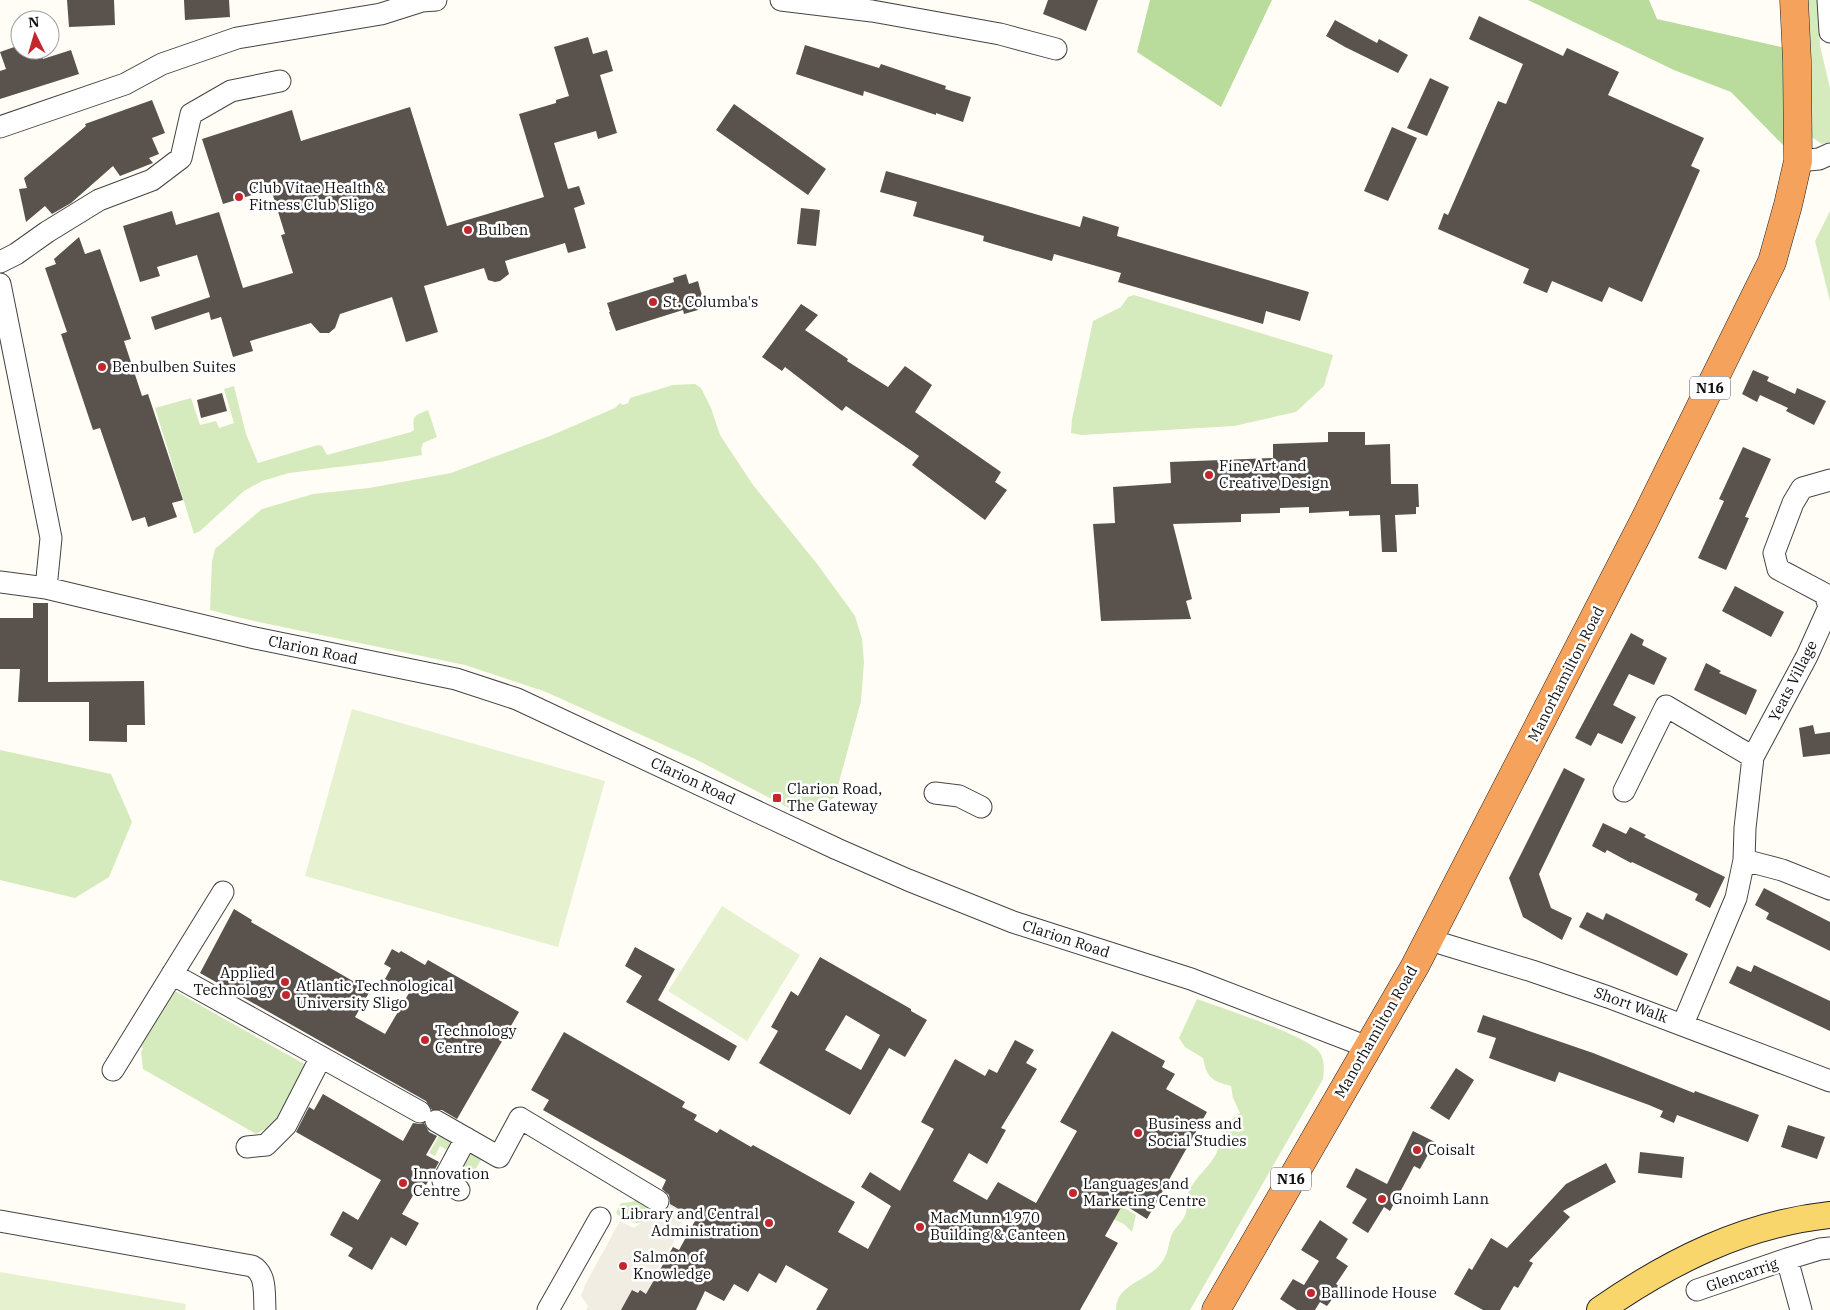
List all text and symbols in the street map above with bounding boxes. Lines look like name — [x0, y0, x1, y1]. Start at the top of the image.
north arrow — [10, 10, 60, 60]
text: N — [28, 13, 40, 31]
place label: Club Vitae Health & Fitness Club Sligo — [249, 178, 386, 214]
marker: Club Vitae Health & Fitness Club Sligo — [233, 191, 245, 203]
place label: Bulben — [478, 220, 529, 239]
marker: Bulben — [462, 224, 474, 236]
place label: St. Columba's — [663, 292, 758, 311]
marker: St. Columba's — [647, 296, 659, 308]
place label: Benbulben Suites — [112, 357, 236, 376]
marker: Benbulben Suites — [96, 361, 108, 373]
road number: N16 — [1690, 376, 1730, 399]
place label: Fine Art and Creative Design — [1219, 456, 1330, 492]
marker: Fine Art and Creative Design — [1203, 469, 1215, 481]
street label: Manorhamilton Road — [1523, 603, 1608, 745]
street label: Clarion Road — [267, 631, 360, 668]
street label: Yeats Village — [1764, 637, 1821, 724]
street label: Clarion Road — [648, 753, 739, 808]
place label: Clarion Road, The Gateway — [787, 779, 882, 815]
marker: Clarion Road, The Gateway — [771, 792, 783, 804]
street label: Clarion Road — [1020, 915, 1112, 962]
street label: Manorhamilton Road — [1330, 962, 1421, 1101]
place label: Applied Technology — [193, 963, 275, 999]
marker: Applied Technology — [279, 976, 291, 988]
place label: Atlantic Technological University Sligo — [296, 976, 453, 1012]
street label: Short Walk — [1592, 982, 1671, 1027]
marker: Atlantic Technological University Sligo — [280, 989, 292, 1001]
place label: Technology Centre — [435, 1021, 517, 1057]
marker: Technology Centre — [419, 1034, 431, 1046]
place label: Business and Social Studies — [1148, 1114, 1247, 1150]
marker: Business and Social Studies — [1132, 1127, 1144, 1139]
place label: Coisalt — [1427, 1140, 1475, 1159]
marker: Coisalt — [1411, 1144, 1423, 1156]
place label: Innovation Centre — [413, 1164, 490, 1200]
road number: N16 — [1271, 1168, 1311, 1190]
place label: Languages and Marketing Centre — [1083, 1174, 1206, 1210]
marker: Innovation Centre — [397, 1177, 409, 1189]
marker: Languages and Marketing Centre — [1067, 1187, 1079, 1199]
place label: Gnoimh Lann — [1392, 1189, 1489, 1208]
marker: Gnoimh Lann — [1376, 1193, 1388, 1205]
place label: Library and Central Administration — [621, 1204, 759, 1240]
place label: MacMunn 1970 Building & Canteen — [930, 1208, 1066, 1244]
marker: Library and Central Administration — [763, 1217, 775, 1229]
marker: MacMunn 1970 Building & Canteen — [914, 1221, 926, 1233]
place label: Salmon of Knowledge — [633, 1247, 711, 1283]
street label: Glencarrig — [1703, 1253, 1780, 1296]
marker: Salmon of Knowledge — [617, 1260, 629, 1272]
place label: Ballinode House — [1321, 1283, 1437, 1302]
marker: Ballinode House — [1305, 1287, 1317, 1299]

